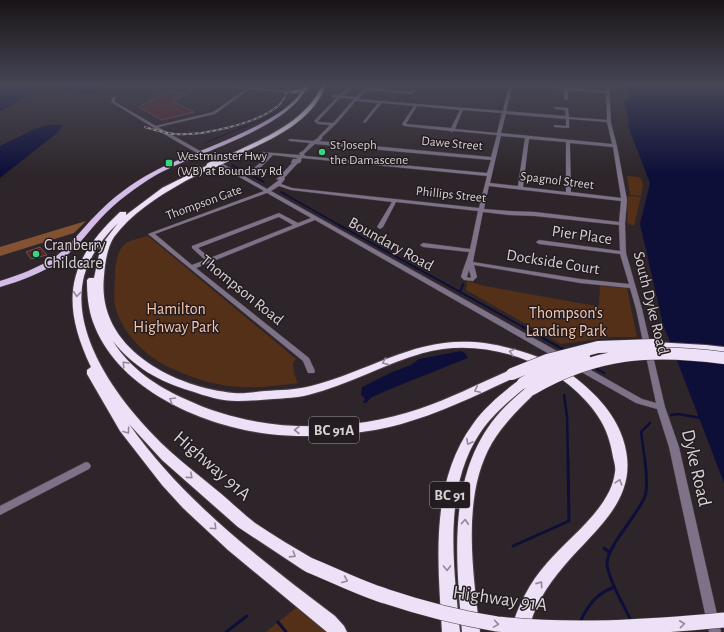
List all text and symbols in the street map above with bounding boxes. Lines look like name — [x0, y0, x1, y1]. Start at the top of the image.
street label: Dawe Street — [421, 135, 483, 153]
place label: St Joseph the Damascene — [330, 139, 408, 167]
marker: St Joseph the Damascene — [317, 147, 327, 157]
place label: Westminster Hwy (WB) at Boundary Rd — [177, 150, 283, 178]
marker: Westminster Hwy (WB) at Boundary Rd — [164, 158, 174, 168]
street label: Spagnol Street — [519, 170, 595, 192]
street label: Thompson Gate — [164, 183, 244, 223]
street label: Phillips Street — [415, 185, 487, 205]
street label: Boundary Road — [345, 214, 436, 275]
street label: Pier Place — [551, 223, 613, 247]
place label: Cranberry Childcare — [44, 237, 106, 271]
street label: Dockside Court — [505, 247, 601, 277]
marker: Cranberry Childcare — [31, 249, 41, 259]
street label: South Dyke Road — [630, 250, 672, 356]
street label: Thompson Road — [198, 252, 286, 328]
one-way arrow — [73, 291, 82, 297]
park label: Hamilton Highway Park — [133, 301, 219, 336]
park label: Thompson's Landing Park — [526, 305, 607, 339]
one-way arrow — [509, 348, 516, 357]
one-way arrow — [382, 357, 390, 365]
one-way arrow — [122, 361, 130, 369]
one-way arrow — [473, 385, 481, 393]
one-way arrow — [169, 397, 176, 404]
road number: BC 91A — [309, 417, 359, 443]
one-way arrow — [294, 426, 300, 434]
one-way arrow — [122, 427, 130, 434]
street label: Highway 91A — [170, 428, 254, 504]
street label: Dyke Road — [678, 428, 714, 508]
one-way arrow — [466, 437, 474, 445]
one-way arrow — [186, 472, 193, 479]
one-way arrow — [614, 479, 623, 486]
road number: BC 91 — [430, 482, 470, 508]
one-way arrow — [460, 519, 469, 525]
one-way arrow — [209, 523, 217, 530]
one-way arrow — [289, 550, 296, 558]
one-way arrow — [443, 565, 451, 571]
one-way arrow — [341, 575, 348, 583]
one-way arrow — [535, 581, 543, 588]
street label: Highway 91A — [452, 583, 548, 615]
one-way arrow — [493, 619, 499, 628]
one-way arrow — [679, 620, 685, 629]

